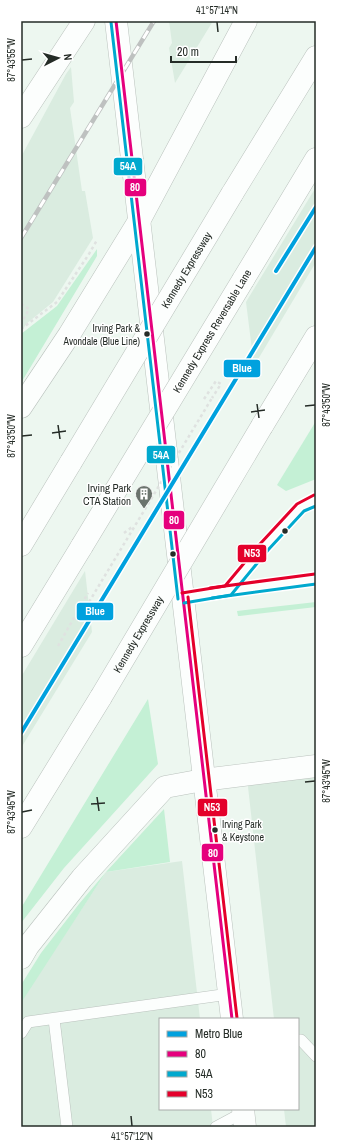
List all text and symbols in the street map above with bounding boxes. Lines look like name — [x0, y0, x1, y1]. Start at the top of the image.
text: 41°57'14"N — [196, 4, 238, 17]
text: 87°43'55"W — [5, 38, 18, 82]
north arrow — [38, 38, 78, 78]
scale bar — [171, 38, 236, 64]
text: 20 m — [177, 44, 199, 60]
text: N — [61, 53, 75, 61]
line badge: 54A — [113, 157, 143, 176]
text: 54A — [120, 159, 137, 173]
line badge: 80 — [124, 178, 147, 197]
text: 80 — [130, 180, 140, 194]
street label: Kennedy Expressway — [158, 229, 215, 311]
street label: Kennedy Express Reversable Lane — [170, 267, 254, 395]
place label: Irving Park & Avondale (Blue Line) — [63, 322, 141, 348]
marker: Irving Park & Avondale (Blue Line) — [142, 329, 152, 339]
line badge: Blue — [223, 359, 261, 378]
text: Blue — [232, 361, 252, 375]
text: 87°43'50"W — [320, 383, 333, 427]
text: 87°43'50"W — [5, 414, 18, 458]
line badge: 54A — [146, 445, 176, 464]
text: 54A — [153, 448, 170, 462]
place label: Irving Park CTA Station — [83, 481, 131, 508]
building icon: Irving Park CTA Station — [134, 484, 154, 509]
line badge: 80 — [163, 510, 185, 530]
text: 80 — [169, 513, 179, 527]
unlabelled marker — [280, 526, 290, 536]
line badge: N53 — [237, 544, 267, 563]
text: N53 — [244, 546, 260, 560]
unlabelled marker — [168, 549, 178, 559]
street label: Kennedy Expressway — [110, 593, 167, 675]
line badge: Blue — [76, 602, 114, 621]
text: Blue — [85, 604, 105, 618]
text: 87°43'45"W — [320, 759, 333, 803]
text: 87°43'45"W — [5, 790, 18, 834]
line badge: N53 — [197, 798, 228, 817]
text: N53 — [204, 800, 220, 814]
place label: Irving Park & Keystone — [222, 818, 264, 844]
marker: Irving Park & Keystone — [210, 825, 220, 835]
line badge: 80 — [201, 843, 224, 862]
text: 80 — [208, 846, 218, 860]
legend — [159, 1018, 299, 1110]
text: Metro Blue — [195, 1026, 243, 1042]
text: 80 — [195, 1046, 206, 1062]
text: 54A — [195, 1066, 213, 1082]
text: N53 — [195, 1086, 213, 1102]
text: 41°57'12"N — [111, 1130, 153, 1143]

